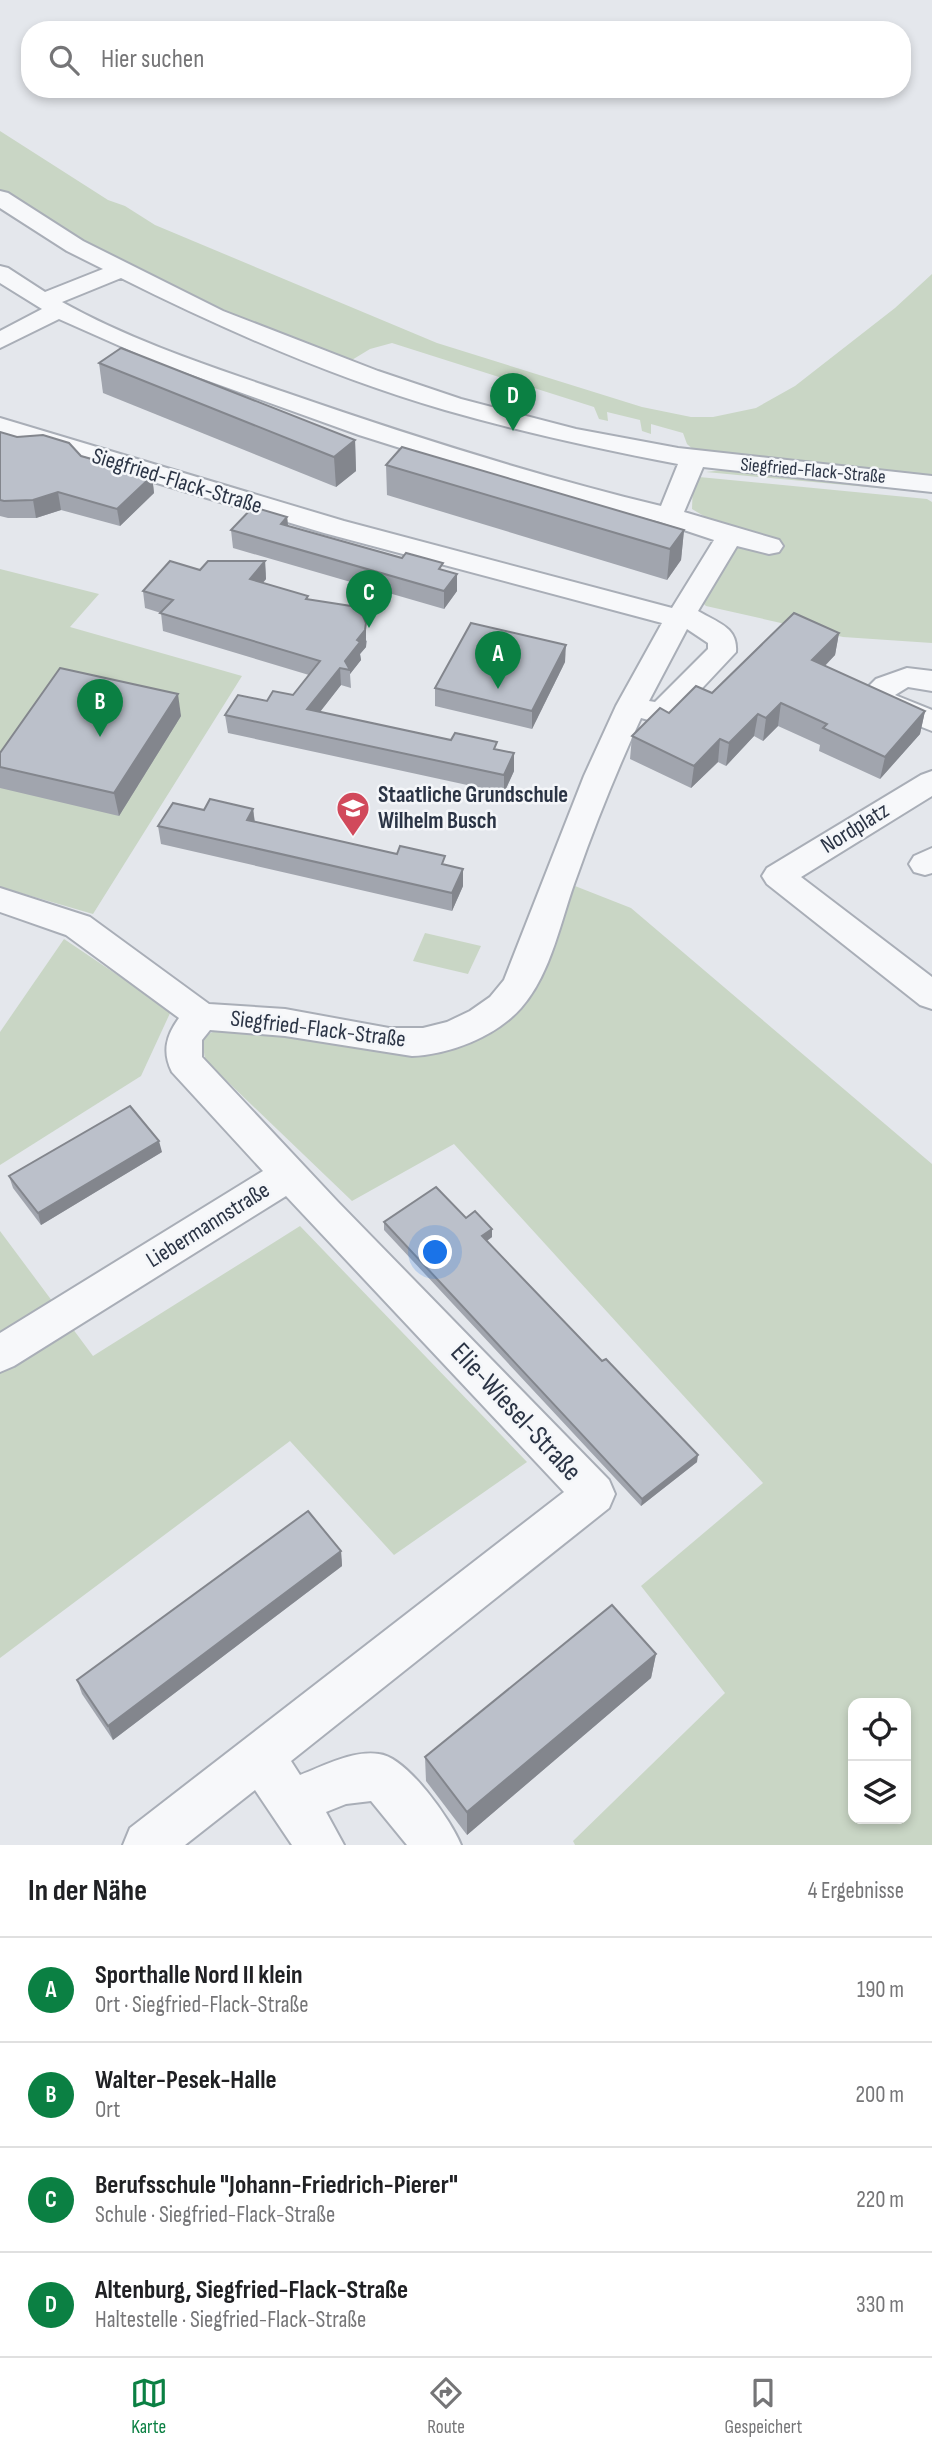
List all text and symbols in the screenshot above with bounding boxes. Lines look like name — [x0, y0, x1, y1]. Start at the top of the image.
search box — [21, 21, 911, 98]
icon: search — [45, 41, 83, 79]
text: Hier suchen — [101, 44, 204, 75]
pin: D — [490, 373, 536, 431]
street label: Siegfried-Flack-Straße — [89, 442, 265, 520]
street label: Siegfried-Flack-Straße — [739, 453, 887, 489]
pin: C — [346, 570, 392, 628]
pin: A — [475, 631, 521, 689]
pin: B — [77, 679, 123, 737]
place label: Staatliche Grundschule Wilhelm Busch — [378, 781, 568, 835]
school or university icon: Staatliche Grundschule Wilhelm Busch — [334, 789, 372, 838]
street label: Nordplatz — [816, 796, 894, 860]
street label: Siegfried-Flack-Straße — [229, 1004, 407, 1054]
street label: Liebermannstraße — [141, 1176, 275, 1274]
your location — [418, 1235, 452, 1269]
street label: Elie-Wiesel-Straße — [444, 1336, 588, 1488]
map controls — [848, 1698, 911, 1824]
button: locate — [848, 1698, 911, 1761]
button: layers — [848, 1761, 911, 1824]
text: In der Nähe — [28, 1873, 147, 1909]
text: 4 Ergebnisse — [808, 1877, 904, 1905]
text: Sporthalle Nord II klein — [95, 1960, 302, 1991]
text: A — [46, 1976, 56, 2004]
text: 190 m — [857, 1976, 904, 2004]
text: Ort · Siegfried-Flack-Straße — [95, 1991, 308, 2019]
text: Walter-Pesek-Halle — [95, 2065, 277, 2096]
text: B — [46, 2081, 56, 2109]
text: 200 m — [856, 2081, 904, 2109]
text: Ort — [95, 2096, 120, 2124]
text: Berufsschule "Johann-Friedrich-Pierer" — [95, 2170, 458, 2201]
text: C — [45, 2186, 57, 2214]
text: 220 m — [856, 2186, 904, 2214]
text: Schule · Siegfried-Flack-Straße — [95, 2201, 335, 2229]
text: Altenburg, Siegfried-Flack-Straße — [95, 2275, 408, 2306]
text: D — [45, 2291, 57, 2319]
text: 330 m — [856, 2291, 904, 2319]
text: Haltestelle · Siegfried-Flack-Straße — [95, 2306, 366, 2334]
tab: Karte — [130, 2374, 168, 2439]
tab: Route — [427, 2374, 465, 2439]
tab: Gespeichert — [724, 2374, 802, 2439]

